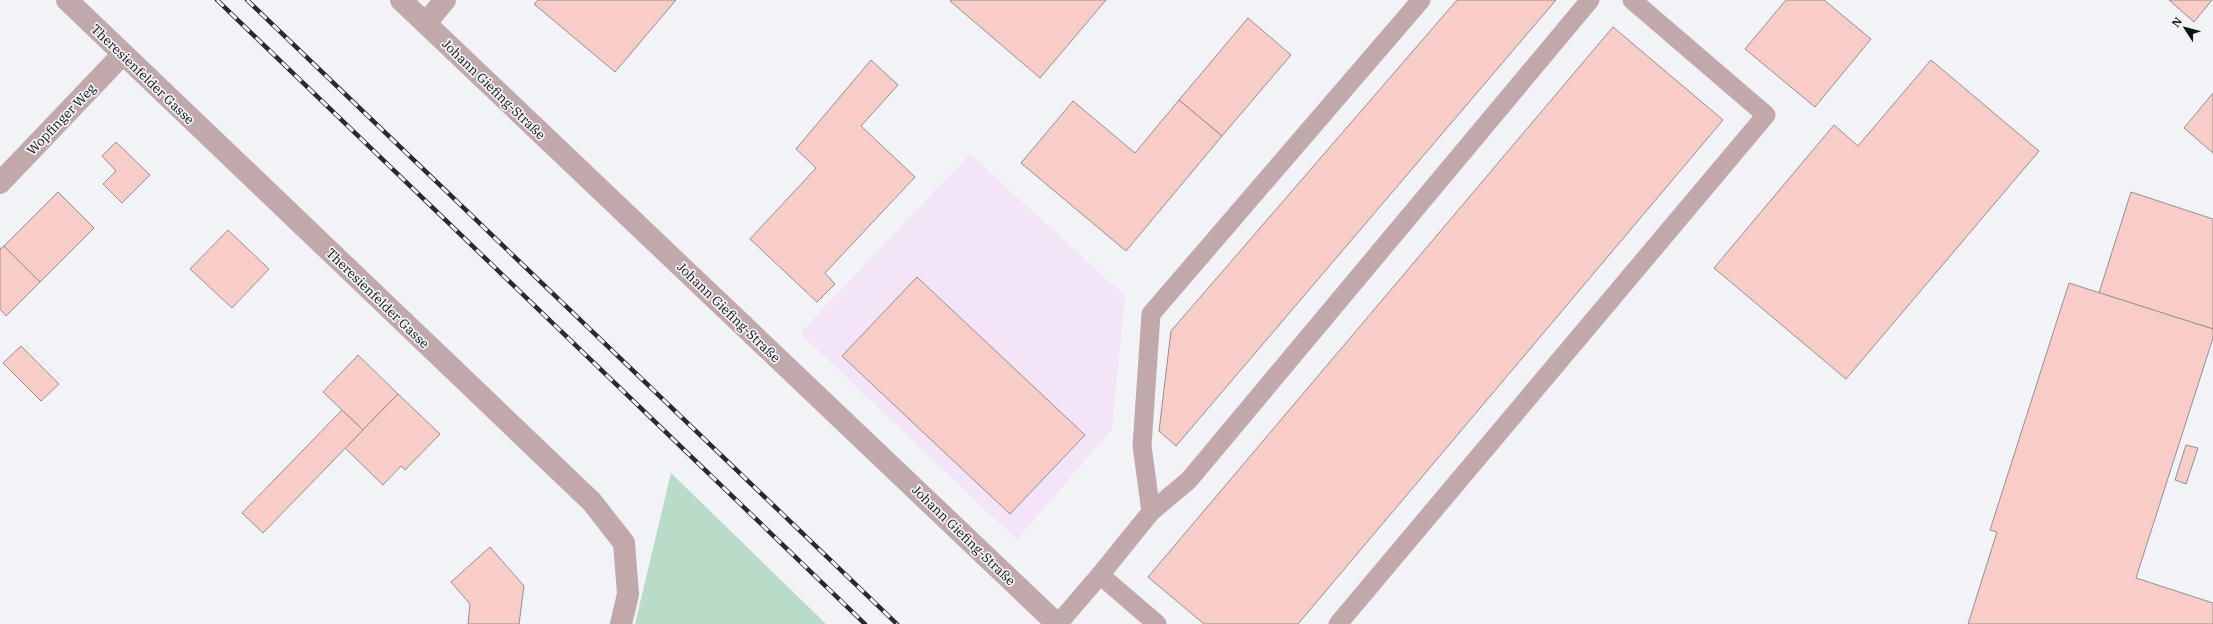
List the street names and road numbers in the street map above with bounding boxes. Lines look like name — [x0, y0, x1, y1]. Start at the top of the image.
street label: Theresienfelder Gasse — [87, 21, 198, 128]
street label: Johann Giefing-Straße — [438, 36, 549, 143]
street label: Wopfinger Weg — [23, 80, 100, 159]
street label: Theresienfelder Gasse — [322, 245, 433, 352]
street label: Johann Giefing-Straße — [673, 259, 784, 366]
street label: Johann Giefing-Straße — [908, 482, 1019, 589]

